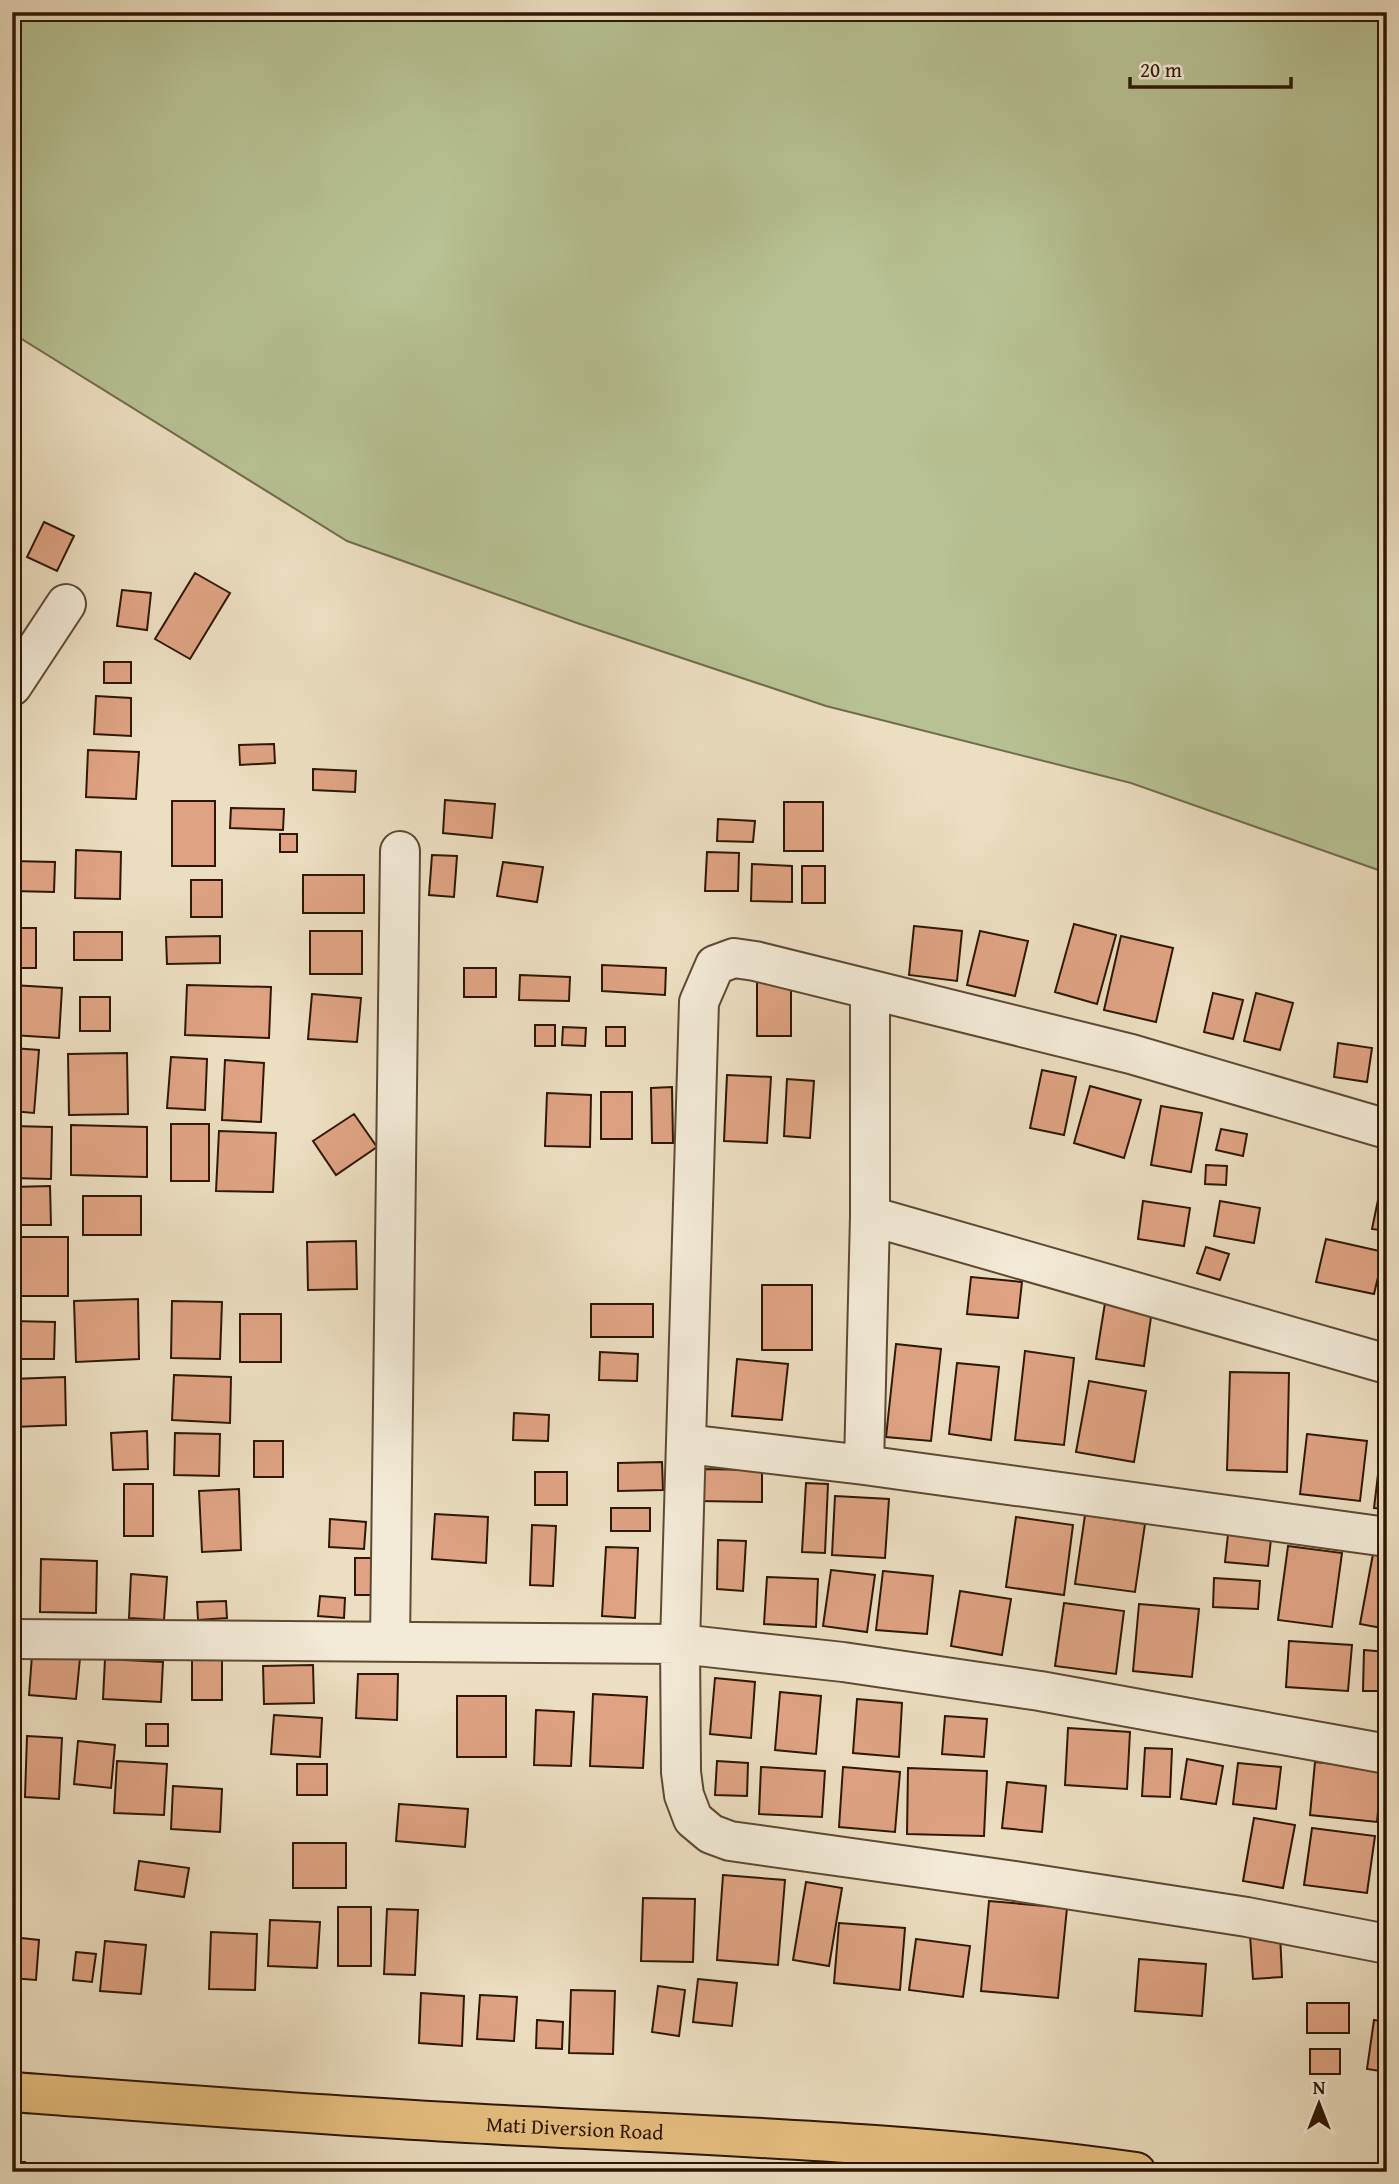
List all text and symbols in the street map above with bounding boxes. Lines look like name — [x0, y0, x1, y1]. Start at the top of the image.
scale bar — [1130, 46, 1290, 90]
text: 20 m — [1140, 54, 1182, 85]
north arrow — [1284, 2068, 1354, 2138]
text: N — [1313, 2073, 1326, 2101]
street label: Mati Diversion Road — [485, 2108, 665, 2148]

